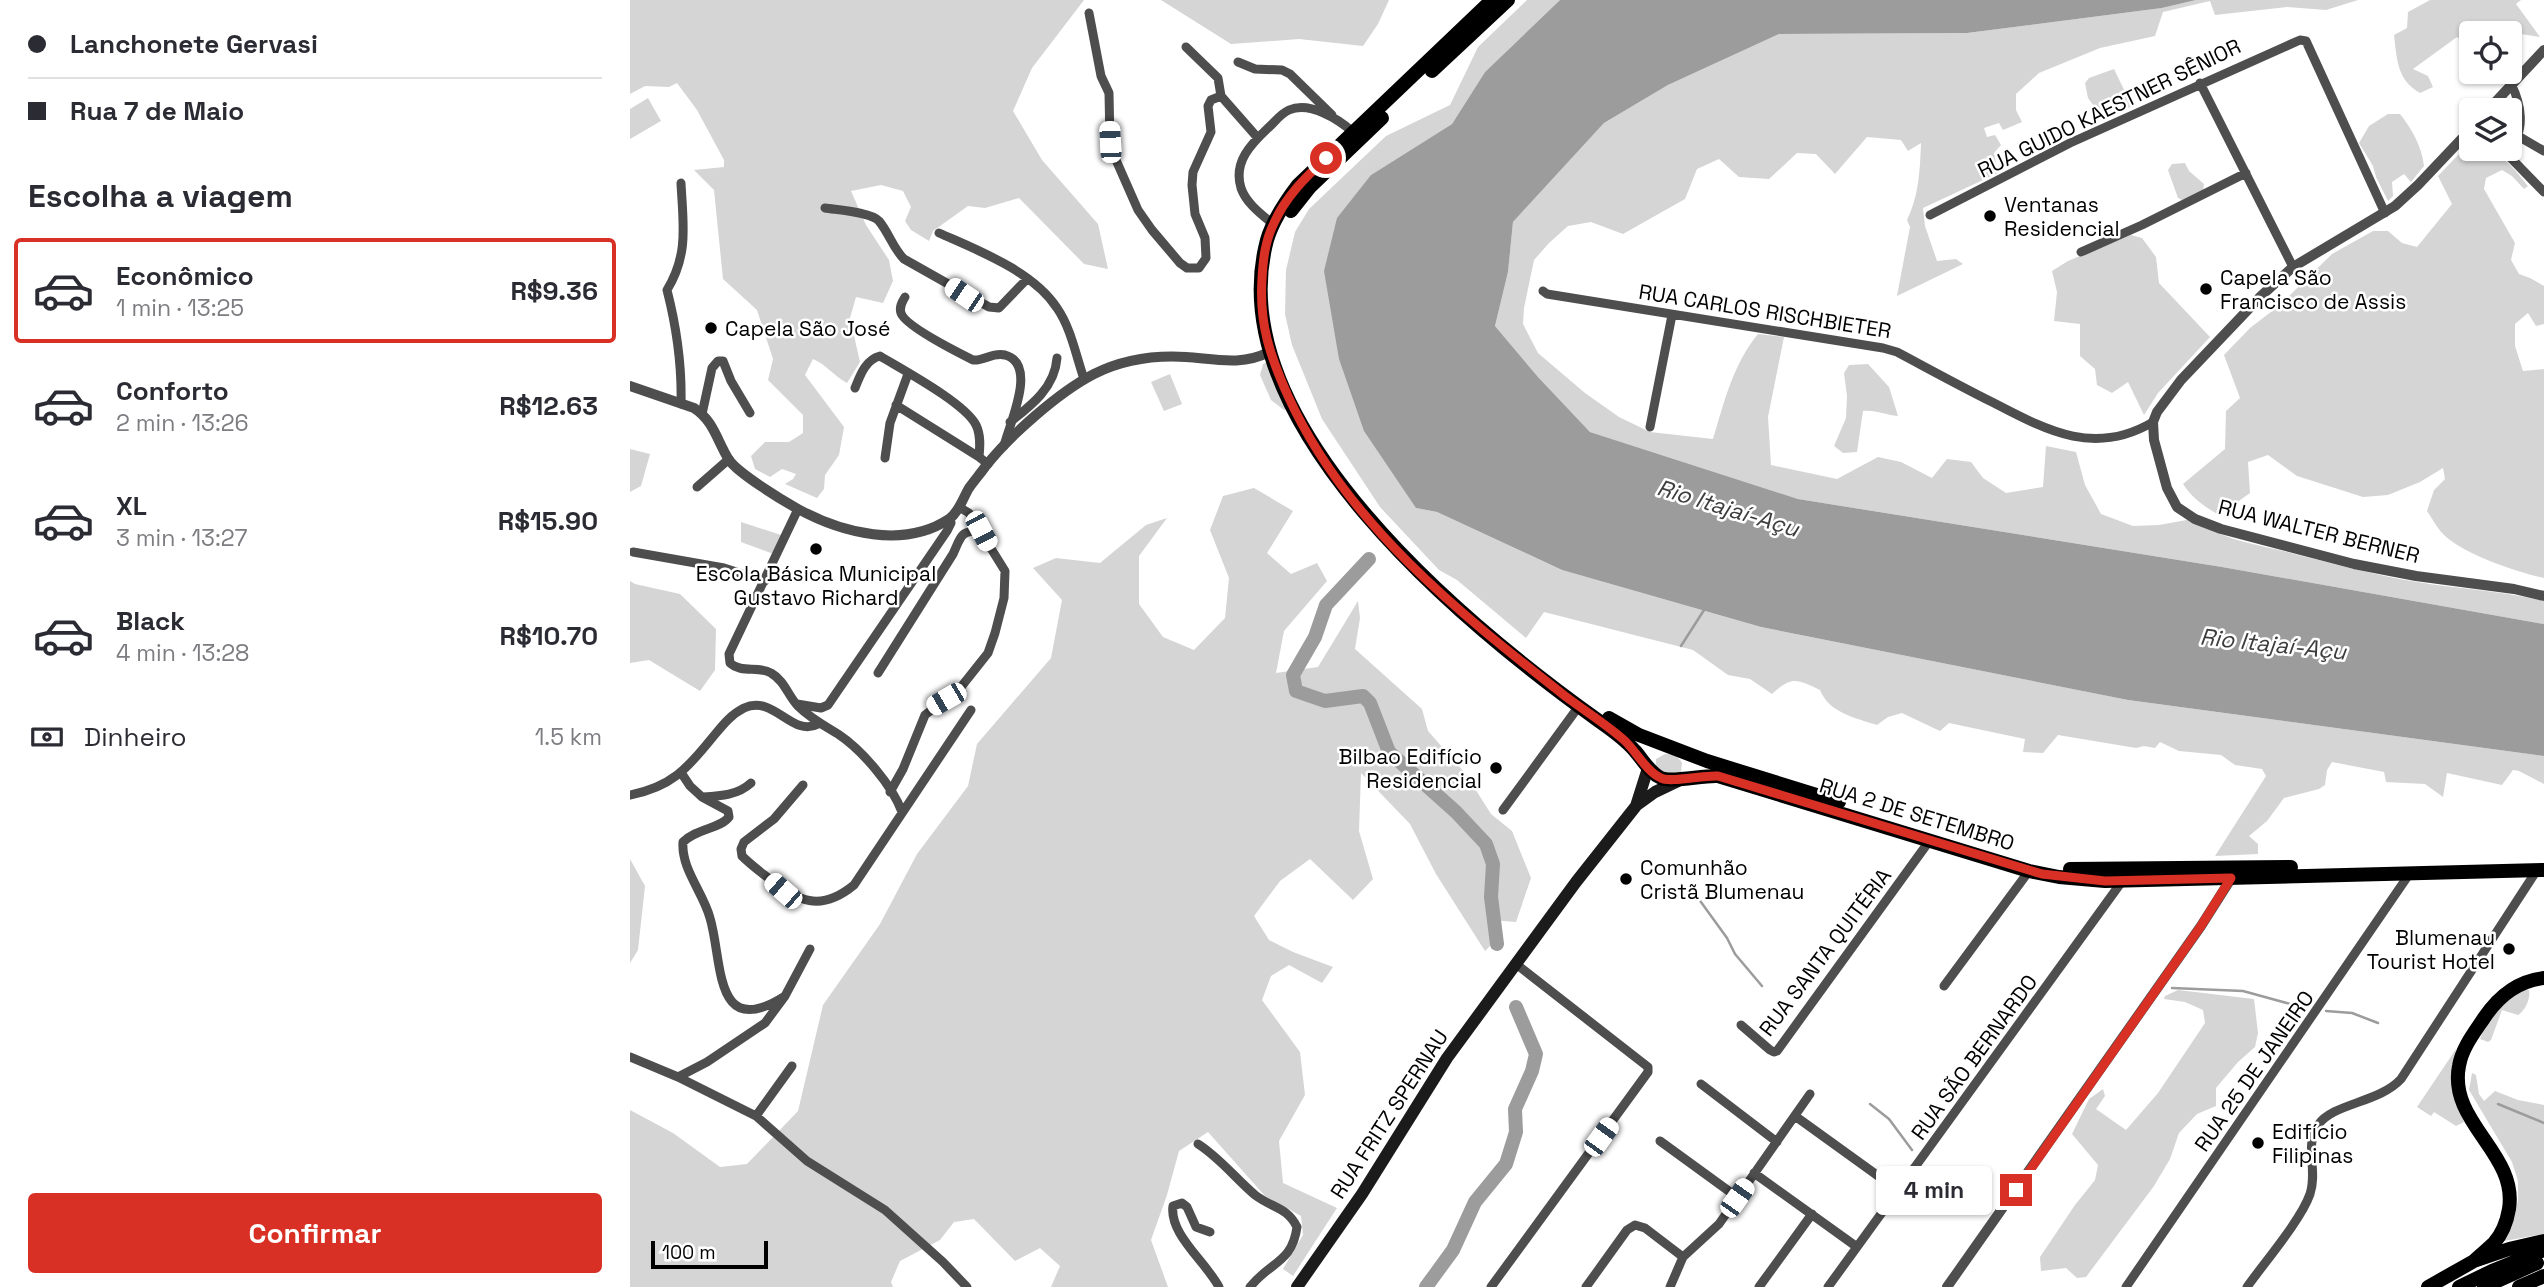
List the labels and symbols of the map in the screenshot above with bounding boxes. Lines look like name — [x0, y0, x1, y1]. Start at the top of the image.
street label: RUA GUIDO KAESTNER SÊNIOR — [1973, 32, 2245, 184]
car — [1099, 120, 1122, 164]
route start — [1310, 142, 1342, 174]
place label: Ventanas Residencial — [2004, 191, 2120, 242]
marker: Ventanas Residencial — [1982, 208, 1998, 224]
place label: Capela São Francisco de Assis — [2220, 264, 2406, 315]
car — [941, 275, 988, 315]
street label: RUA CARLOS RISCHBIETER — [1637, 278, 1893, 344]
marker: Capela São Francisco de Assis — [2198, 281, 2214, 297]
place label: Capela São José — [725, 315, 891, 342]
marker: Capela São José — [703, 320, 719, 336]
water label: Rio Itajaí-Açu — [1653, 472, 1803, 544]
street label: RUA WALTER BERNER — [2215, 493, 2423, 569]
car — [962, 508, 1001, 554]
marker: Escola Básica Municipal Gustavo Richard — [808, 541, 824, 557]
place label: Escola Básica Municipal Gustavo Richard — [696, 560, 936, 611]
water label: Rio Itajaí-Açu — [2199, 621, 2348, 667]
car — [923, 679, 970, 719]
place label: Bilbao Edifício Residencial — [1339, 743, 1482, 794]
marker: Bilbao Edifício Residencial — [1488, 760, 1504, 776]
street label: RUA 2 DE SETEMBRO — [1816, 771, 2018, 857]
place label: Comunhão Cristã Blumenau — [1640, 854, 1804, 905]
street label: RUA SANTA QUITÉRIA — [1753, 863, 1897, 1041]
car — [761, 869, 806, 913]
marker: Comunhão Cristã Blumenau — [1618, 871, 1634, 887]
place label: Blumenau Tourist Hotel — [2367, 924, 2495, 975]
marker: Blumenau Tourist Hotel — [2501, 941, 2517, 957]
street label: RUA SÃO BERNARDO — [1905, 969, 2043, 1145]
street label: RUA 25 DE JANEIRO — [2188, 985, 2320, 1157]
street label: RUA FRITZ SPERNAU — [1324, 1024, 1454, 1204]
car — [1581, 1114, 1622, 1160]
place label: Edifício Filipinas — [2272, 1118, 2353, 1169]
marker: Edifício Filipinas — [2250, 1135, 2266, 1151]
callout: 4 min — [1876, 1166, 1992, 1214]
route end — [2000, 1174, 2032, 1206]
car — [1717, 1175, 1758, 1221]
scale bar — [651, 1238, 768, 1270]

